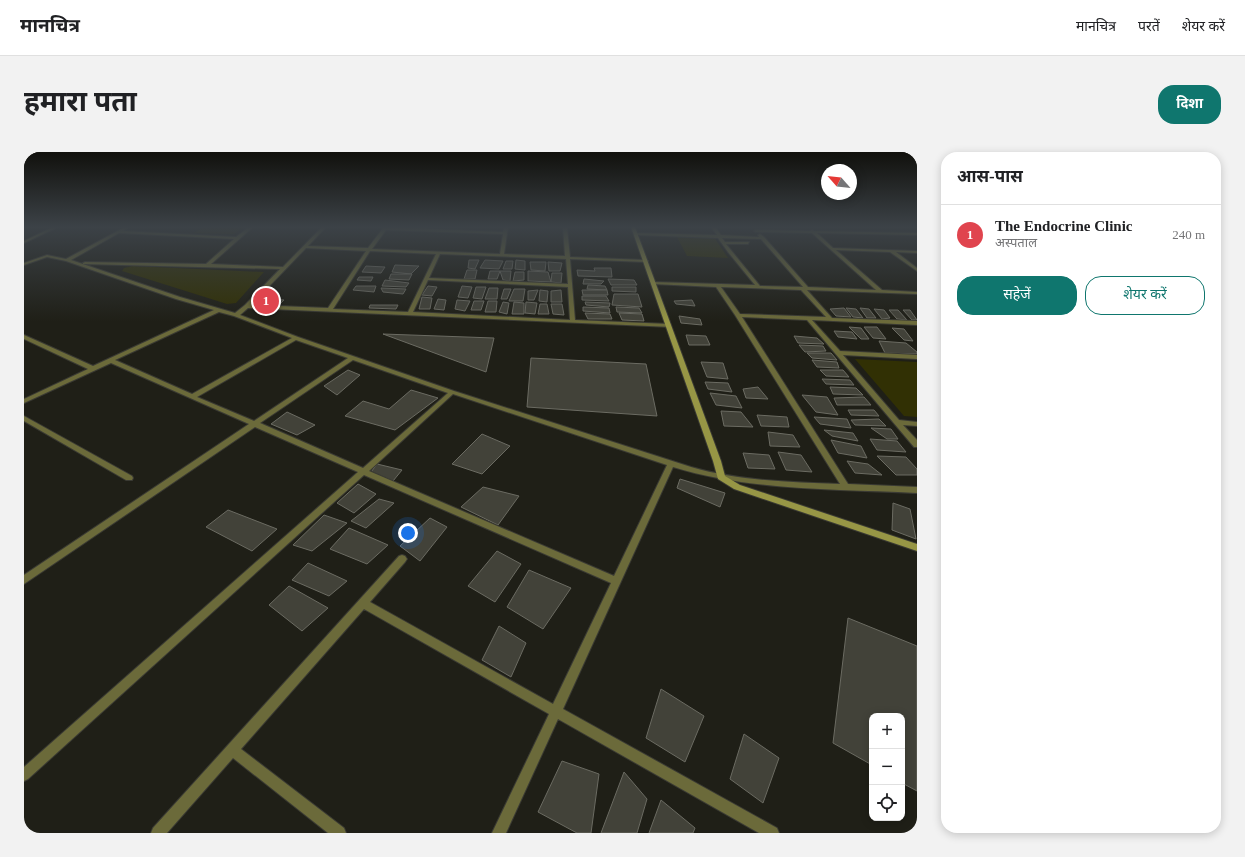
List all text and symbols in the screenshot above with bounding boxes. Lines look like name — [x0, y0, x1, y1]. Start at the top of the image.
text: मानचित्र — [20, 15, 80, 36]
text: मानचित्र — [1076, 19, 1116, 34]
text: परतें — [1138, 19, 1160, 34]
text: शेयर करें — [1182, 19, 1225, 34]
button: दिशा — [1158, 85, 1221, 124]
text: हमारा पता — [24, 86, 137, 117]
north arrow — [821, 164, 857, 200]
text: आस-पास — [957, 167, 1023, 186]
text: The Endocrine Clinic — [995, 218, 1133, 234]
text: 1 — [967, 227, 973, 242]
text: 240 m — [1172, 227, 1205, 242]
text: अस्पताल — [995, 235, 1037, 250]
button: सहेजें — [957, 276, 1077, 315]
button: शेयर करें — [1085, 276, 1205, 315]
pin: 1 — [253, 286, 279, 316]
your location — [398, 523, 418, 543]
map controls — [869, 713, 905, 821]
button: + — [869, 713, 905, 749]
button: − — [869, 749, 905, 785]
button: locate — [869, 785, 905, 821]

